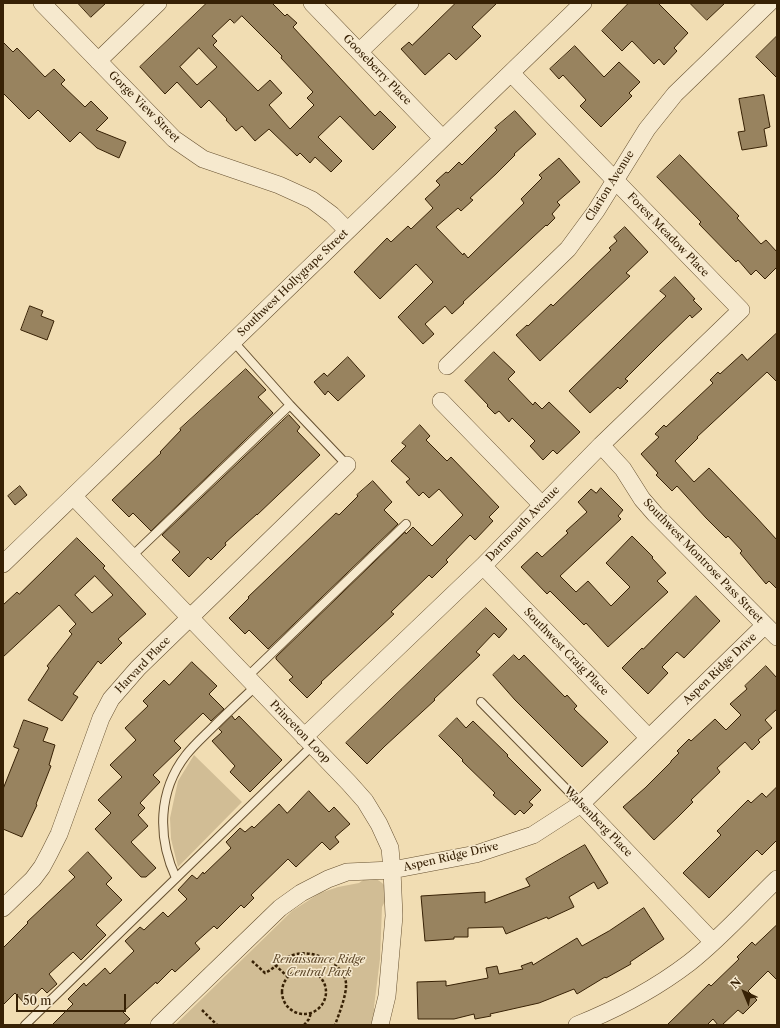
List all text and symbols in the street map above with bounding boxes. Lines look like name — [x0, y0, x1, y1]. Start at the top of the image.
street label: Gooseberry Place — [340, 32, 414, 108]
street label: Gorge View Street — [106, 69, 182, 145]
street label: Clarion Avenue — [583, 148, 637, 224]
street label: Forest Meadow Place — [624, 190, 712, 280]
street label: Southwest Hollygrape Street — [235, 227, 351, 339]
street label: Dartmouth Avenue — [484, 484, 562, 564]
street label: Southwest Montrose Pass Street — [640, 496, 766, 626]
street label: Southwest Craig Place — [521, 606, 611, 698]
street label: Aspen Ridge Drive — [680, 630, 760, 708]
street label: Harvard Place — [113, 634, 173, 696]
street label: Princeton Loop — [267, 698, 333, 766]
street label: Walsenberg Place — [561, 784, 635, 860]
street label: Aspen Ridge Drive — [402, 840, 500, 874]
park label: Renaissance Ridge Central Park — [273, 953, 365, 979]
north arrow — [724, 972, 764, 1012]
text: N — [727, 975, 744, 992]
scale bar — [18, 986, 128, 1012]
text: 50 m — [23, 993, 52, 1008]

